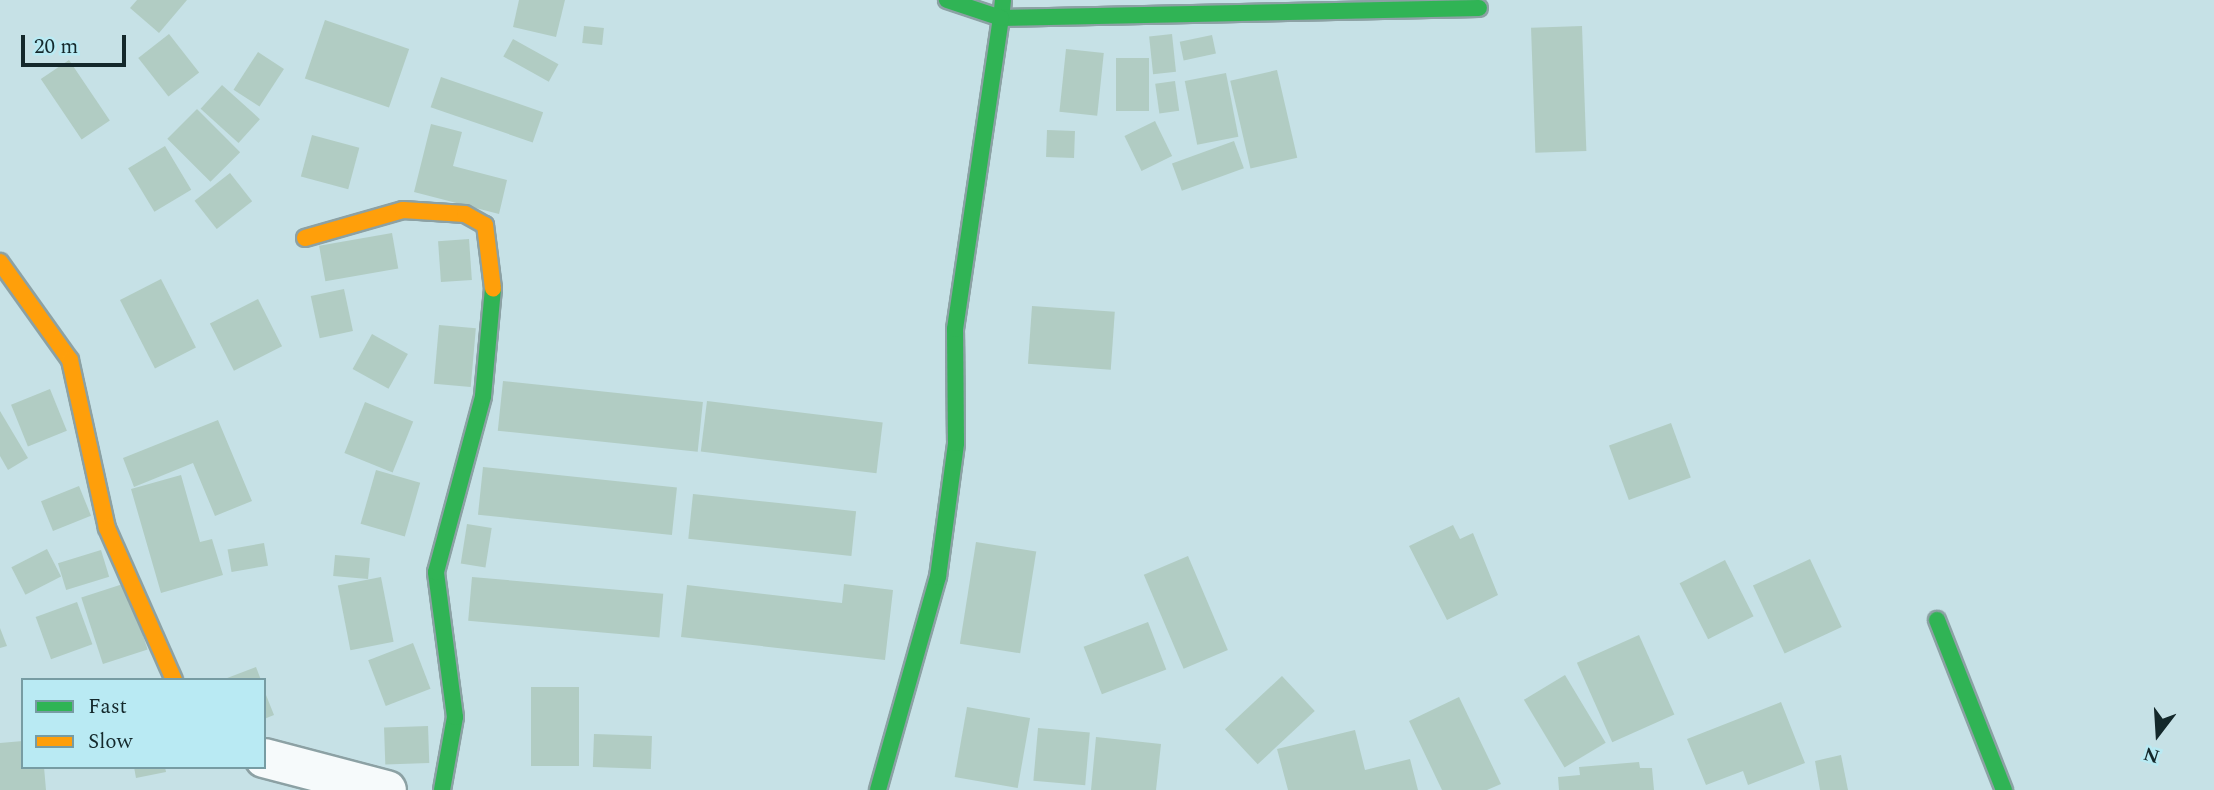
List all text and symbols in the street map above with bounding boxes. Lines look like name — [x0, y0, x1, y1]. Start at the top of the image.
scale bar — [24, 21, 130, 65]
text: 20 m — [34, 31, 78, 63]
legend — [21, 678, 266, 769]
text: Fast — [88, 691, 127, 723]
north arrow — [2123, 699, 2193, 769]
text: Slow — [88, 726, 132, 758]
text: N — [2140, 738, 2163, 771]

